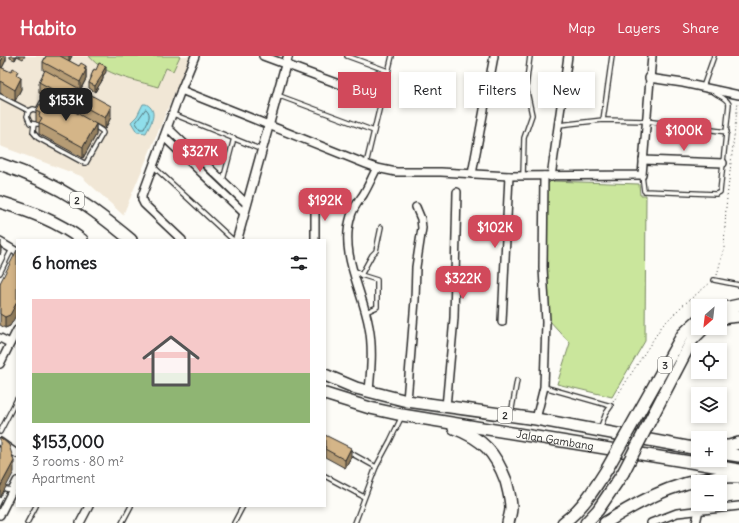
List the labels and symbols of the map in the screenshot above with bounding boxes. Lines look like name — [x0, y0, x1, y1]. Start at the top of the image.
pin: $153K — [38, 88, 94, 122]
pin: $100K — [656, 118, 712, 152]
pin: $327K — [172, 139, 228, 173]
pin: $192K — [297, 188, 353, 222]
road number: 2 — [70, 192, 84, 208]
pin: $102K — [467, 215, 523, 249]
pin: $322K — [435, 266, 491, 300]
north arrow — [691, 299, 727, 335]
road number: 3 — [658, 357, 672, 373]
road number: 2 — [498, 407, 512, 423]
street label: Jalan Gambang — [515, 427, 595, 453]

